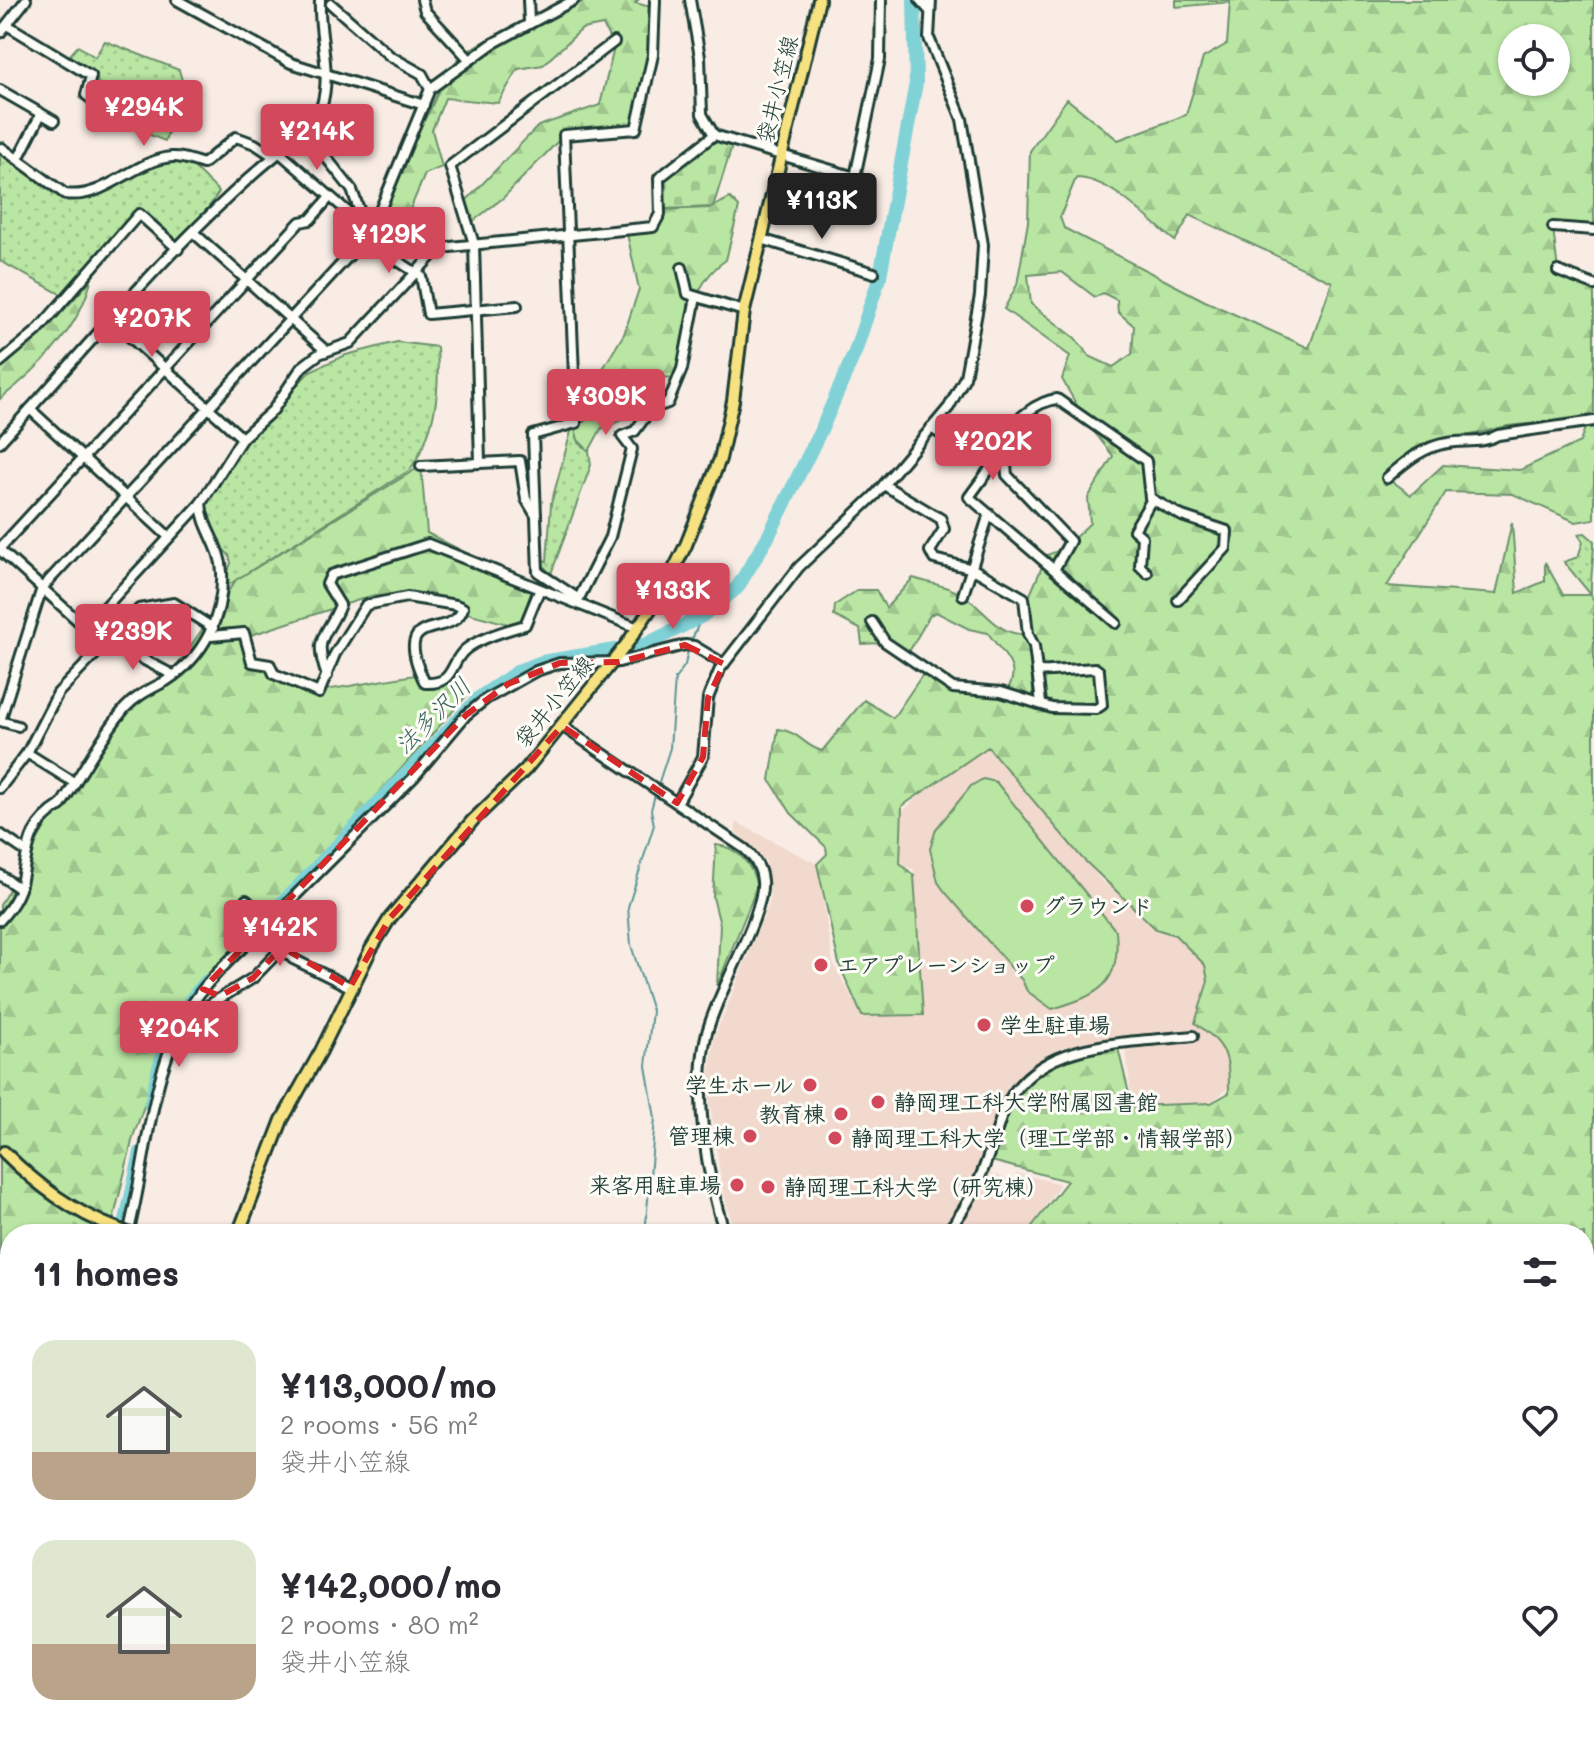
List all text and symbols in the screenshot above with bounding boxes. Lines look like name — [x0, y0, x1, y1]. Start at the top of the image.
map controls — [1498, 24, 1570, 96]
button: locate — [1498, 24, 1570, 96]
street label: 袋井小笠線 — [749, 32, 804, 146]
pin: ¥294K — [88, 80, 200, 148]
text: ¥294K — [104, 89, 184, 123]
pin: ¥214K — [261, 104, 373, 172]
text: ¥214K — [279, 113, 355, 147]
pin: ¥113K — [766, 173, 878, 241]
text: ¥113K — [786, 182, 858, 216]
pin: ¥129K — [333, 207, 445, 275]
text: ¥129K — [351, 216, 427, 250]
pin: ¥207K — [96, 291, 208, 359]
text: ¥207K — [112, 300, 192, 334]
pin: ¥309K — [550, 369, 662, 437]
text: ¥309K — [565, 378, 647, 412]
pin: ¥202K — [937, 414, 1049, 482]
text: ¥202K — [953, 423, 1033, 457]
pin: ¥133K — [617, 563, 729, 631]
text: ¥133K — [635, 572, 711, 606]
pin: ¥239K — [77, 604, 189, 672]
text: ¥239K — [93, 613, 173, 647]
street label: 袋井小笠線 — [508, 649, 599, 753]
water label: 法多沢川 — [387, 670, 477, 760]
place label: グラウンド — [1043, 891, 1153, 920]
marker: グラウンド — [1018, 897, 1036, 915]
pin: ¥142K — [224, 900, 336, 968]
text: ¥142K — [242, 909, 318, 943]
place label: エアプレーンショップ — [837, 950, 1055, 979]
marker: エアプレーンショップ — [812, 956, 830, 974]
pin: ¥204K — [123, 1001, 235, 1069]
text: ¥204K — [138, 1010, 220, 1044]
place label: 学生駐車場 — [1000, 1010, 1110, 1039]
marker: 学生駐車場 — [975, 1016, 993, 1034]
place label: 学生ホール — [685, 1070, 794, 1099]
marker: 学生ホール — [801, 1076, 819, 1094]
place label: 静岡理工科大学附属図書館 — [894, 1087, 1158, 1116]
marker: 静岡理工科大学附属図書館 — [869, 1093, 887, 1111]
place label: 教育棟 — [759, 1099, 825, 1128]
marker: 教育棟 — [832, 1105, 850, 1123]
place label: 管理棟 — [668, 1121, 734, 1150]
place label: 静岡理工科大学（理工学部・情報学部） — [851, 1123, 1247, 1152]
marker: 管理棟 — [741, 1127, 759, 1145]
marker: 静岡理工科大学（理工学部・情報学部） — [826, 1129, 844, 1147]
place label: 来客用駐車場 — [589, 1170, 721, 1199]
place label: 静岡理工科大学（研究棟） — [784, 1172, 1048, 1201]
marker: 来客用駐車場 — [728, 1176, 746, 1194]
marker: 静岡理工科大学（研究棟） — [759, 1178, 777, 1196]
text: 11 homes — [32, 1250, 179, 1295]
icon: filters — [1518, 1250, 1562, 1294]
text: ¥113,000/mo — [280, 1362, 496, 1407]
icon: home — [96, 1372, 192, 1468]
icon: heart — [1518, 1398, 1562, 1442]
text: 2 rooms · 56 m² — [280, 1407, 478, 1441]
text: 袋井小笠線 — [280, 1444, 410, 1478]
text: ¥142,000/mo — [280, 1562, 501, 1607]
icon: home — [96, 1572, 192, 1668]
icon: heart — [1518, 1598, 1562, 1642]
text: 2 rooms · 80 m² — [280, 1607, 479, 1641]
text: 袋井小笠線 — [280, 1644, 410, 1678]

